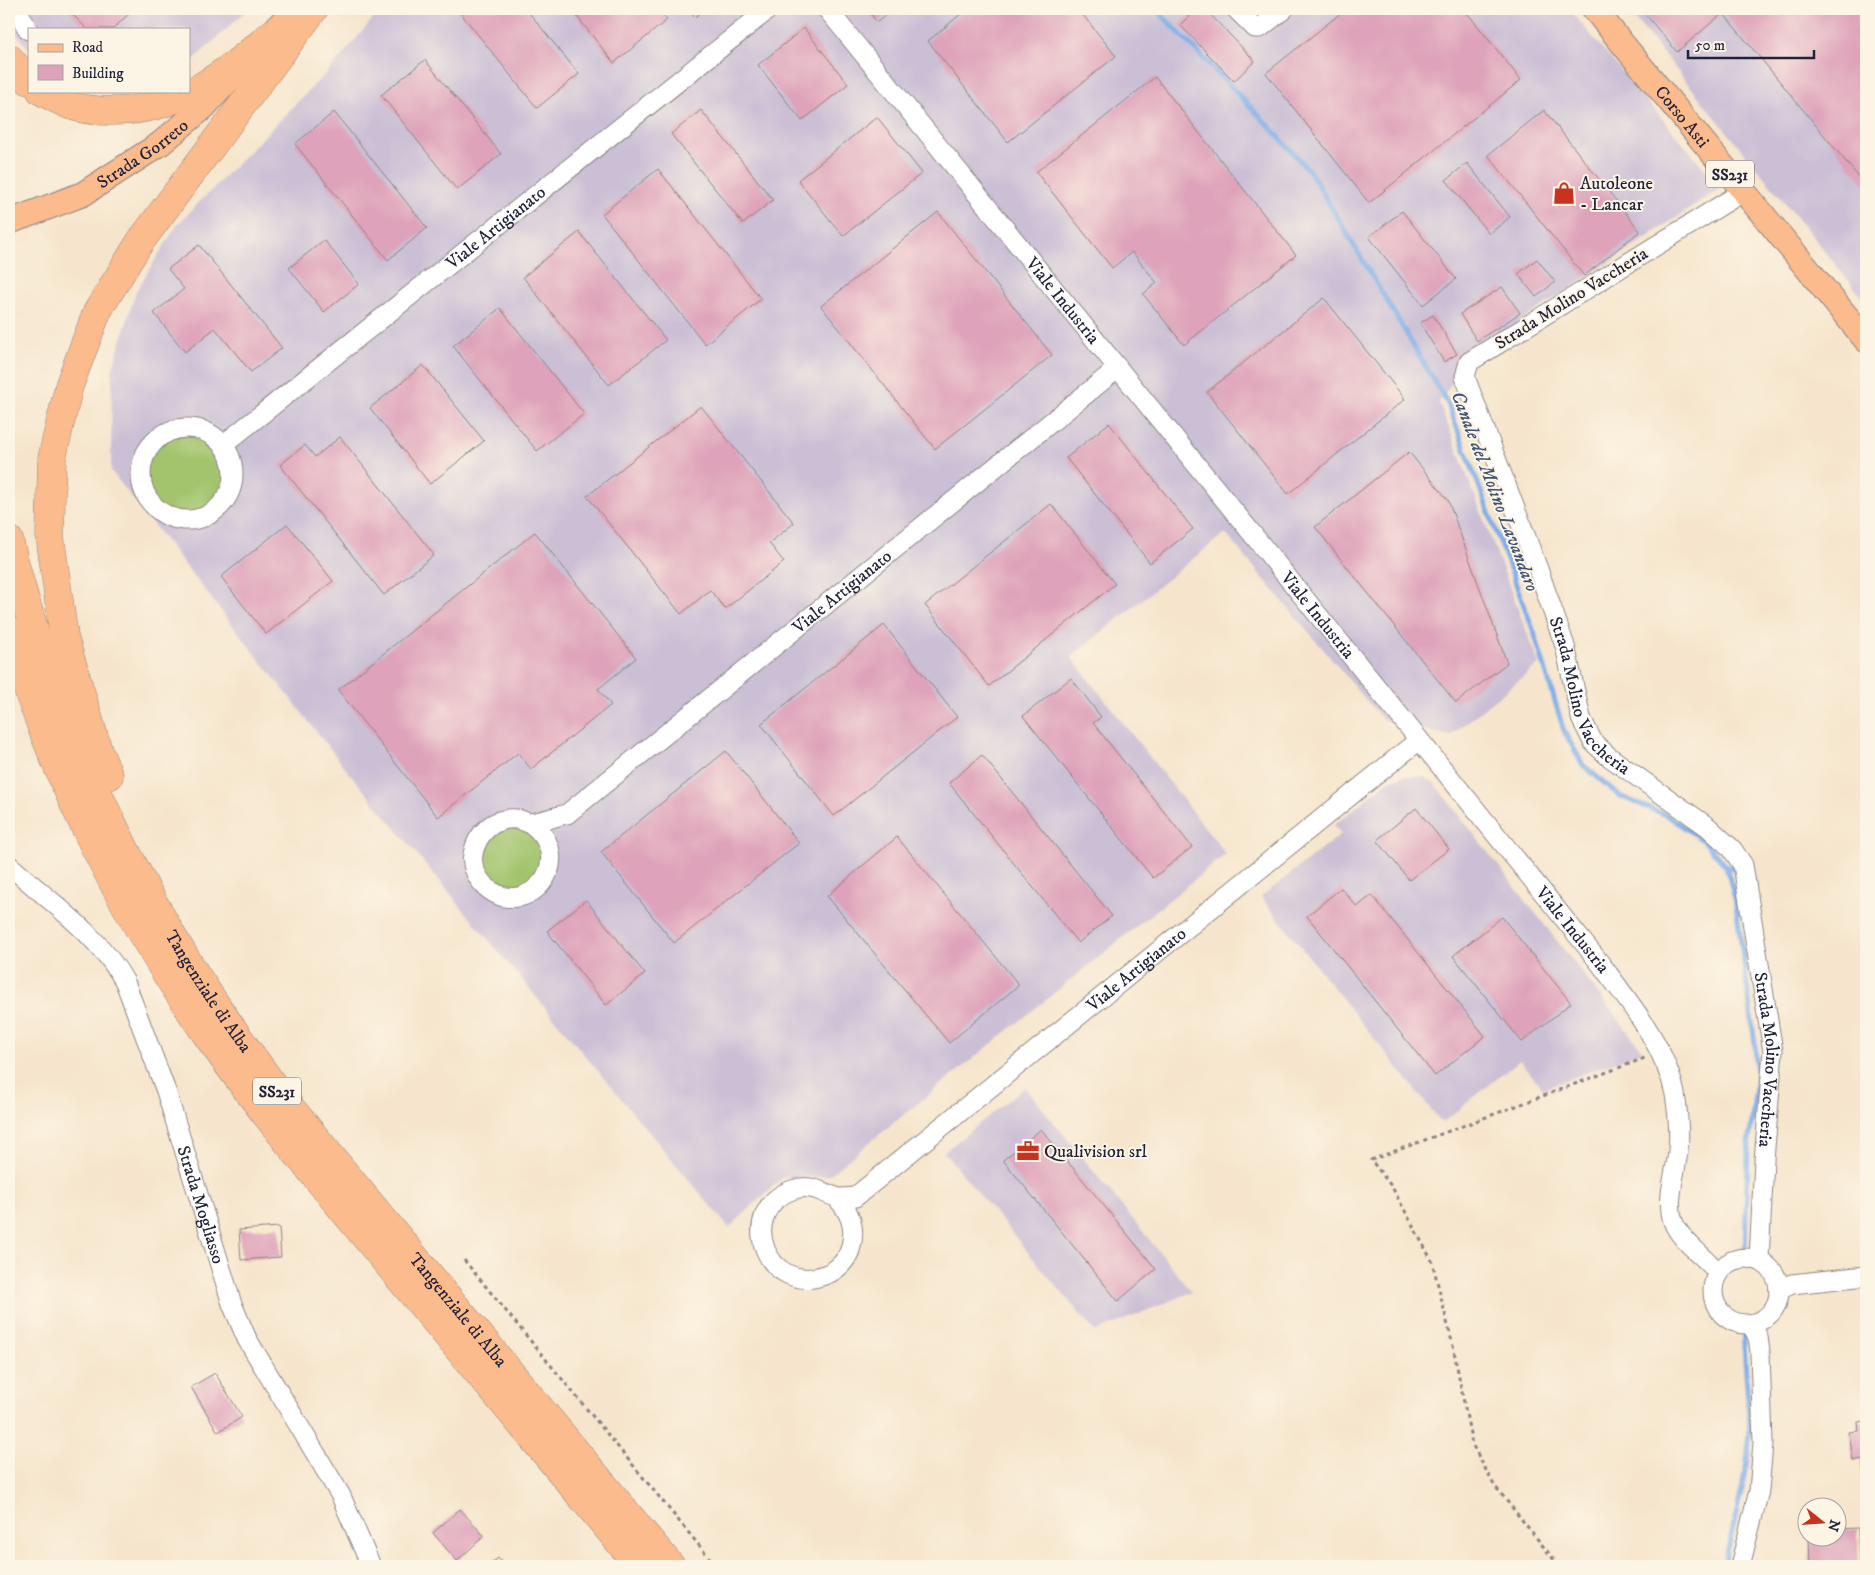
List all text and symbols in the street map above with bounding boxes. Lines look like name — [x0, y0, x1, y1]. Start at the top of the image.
legend — [28, 28, 190, 92]
scale bar — [1688, 28, 1814, 60]
text: 50 m — [1695, 36, 1725, 55]
text: Road — [72, 38, 104, 57]
text: Building — [72, 64, 124, 83]
street label: Corso Asti — [1650, 81, 1713, 153]
street label: Strada Gorreto — [93, 115, 194, 194]
road number: SS231 — [1706, 160, 1754, 188]
place label: Autoleone - Lancar — [1580, 173, 1653, 216]
shop icon: Autoleone - Lancar — [1551, 180, 1577, 206]
street label: Viale Artigianato — [441, 181, 551, 275]
street label: Strada Molino Vaccheria — [1491, 243, 1652, 355]
street label: Viale Industria — [1020, 252, 1104, 349]
water label: Canale del Molino Lavandaro — [1446, 388, 1543, 595]
street label: Viale Artigianato — [788, 545, 897, 640]
street label: Viale Industria — [1275, 567, 1359, 664]
street label: Strada Molino Vaccheria — [1544, 614, 1634, 780]
street label: Viale Industria — [1530, 882, 1614, 978]
street label: Viale Artigianato — [1082, 923, 1191, 1017]
street label: Tangenziale di Alba — [160, 927, 256, 1058]
street label: Strada Molino Vaccheria — [1748, 971, 1783, 1149]
road number: SS231 — [253, 1078, 301, 1104]
office icon: Qualivision srl — [1015, 1138, 1041, 1164]
place label: Qualivision srl — [1044, 1141, 1148, 1163]
street label: Strada Mogliasso — [172, 1143, 229, 1267]
street label: Tangenziale di Alba — [404, 1249, 512, 1372]
north arrow — [1798, 1498, 1848, 1548]
text: N — [1823, 1517, 1844, 1534]

